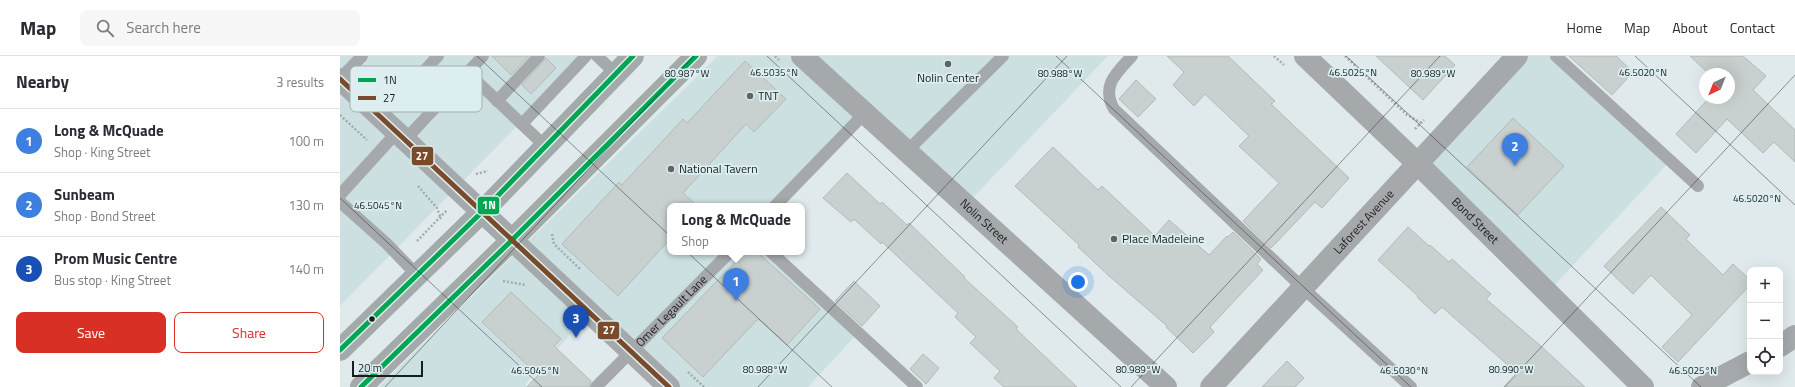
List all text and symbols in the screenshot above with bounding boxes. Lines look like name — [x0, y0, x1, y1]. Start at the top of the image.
search box — [80, 10, 360, 46]
text: Map — [20, 13, 56, 42]
text: Search here — [126, 16, 201, 39]
icon: search — [94, 17, 116, 39]
text: Home — [1567, 17, 1602, 38]
text: Map — [1624, 17, 1650, 38]
text: About — [1672, 17, 1708, 38]
text: Contact — [1730, 17, 1775, 38]
marker: Nolin Center — [943, 59, 953, 69]
text: 46.5035°N — [750, 65, 798, 80]
text: 46.5025°N — [1329, 65, 1377, 80]
text: 46.5020°N — [1619, 65, 1667, 80]
legend — [350, 66, 482, 112]
text: 80.987°W — [665, 66, 709, 81]
text: 80.988°W — [1038, 66, 1082, 81]
text: 80.989°W — [1411, 66, 1455, 81]
place label: Nolin Center — [917, 68, 979, 87]
north arrow — [1699, 68, 1735, 104]
text: Nearby — [16, 69, 69, 95]
text: 3 results — [276, 72, 324, 92]
text: 1N — [383, 72, 397, 88]
place label: TNT — [758, 86, 779, 105]
text: 27 — [383, 90, 395, 106]
marker: TNT — [745, 91, 755, 101]
text: Long & McQuade — [54, 119, 164, 142]
text: 1 — [25, 131, 33, 151]
text: 100 m — [288, 131, 324, 151]
pin: 2 — [1502, 133, 1528, 166]
text: Shop · King Street — [54, 142, 151, 162]
line badge: 27 — [411, 146, 434, 166]
text: 27 — [416, 148, 428, 164]
place label: National Tavern — [679, 159, 758, 178]
marker: National Tavern — [666, 164, 676, 174]
text: Sunbeam — [54, 183, 115, 206]
street label: Laforest Avenue — [1329, 185, 1398, 258]
text: 46.5020°N — [1733, 191, 1781, 206]
street label: Bond Street — [1448, 193, 1504, 249]
street label: Nolin Street — [956, 194, 1013, 249]
text: 2 — [25, 195, 33, 215]
text: 130 m — [288, 195, 324, 215]
line badge: 1N — [477, 196, 500, 215]
text: 1N — [482, 197, 496, 213]
text: 46.5045°N — [354, 198, 402, 213]
popup — [667, 203, 805, 255]
text: Shop · Bond Street — [54, 206, 155, 226]
text: Long & McQuade — [681, 208, 791, 231]
place label: Place Madeleine — [1122, 229, 1204, 248]
text: Shop — [681, 231, 709, 251]
marker: Place Madeleine — [1109, 234, 1119, 244]
text: Prom Music Centre — [54, 247, 177, 270]
text: 3 — [25, 259, 33, 279]
text: 140 m — [288, 259, 324, 279]
map controls — [1747, 267, 1783, 375]
button: + — [1747, 267, 1783, 303]
pin: 1 — [723, 268, 749, 301]
text: Bus stop · King Street — [54, 270, 171, 290]
street label: Omer Legault Lane — [631, 270, 711, 351]
your location — [1068, 272, 1088, 292]
button: − — [1747, 303, 1783, 339]
pin: 3 — [563, 305, 589, 338]
button: Save — [16, 312, 166, 353]
button: Share — [174, 312, 324, 353]
unlabelled marker — [367, 314, 377, 324]
line badge: 27 — [597, 321, 620, 340]
text: 27 — [603, 322, 615, 338]
button: locate — [1747, 339, 1783, 375]
scale bar — [352, 359, 423, 378]
text: 20 m — [358, 360, 382, 376]
text: 80.988°W — [743, 362, 787, 377]
text: 80.989°W — [1116, 362, 1160, 377]
text: 80.990°W — [1489, 362, 1533, 377]
text: 46.5045°N — [511, 363, 559, 378]
text: 46.5030°N — [1380, 363, 1428, 378]
text: 46.5025°N — [1669, 363, 1717, 378]

